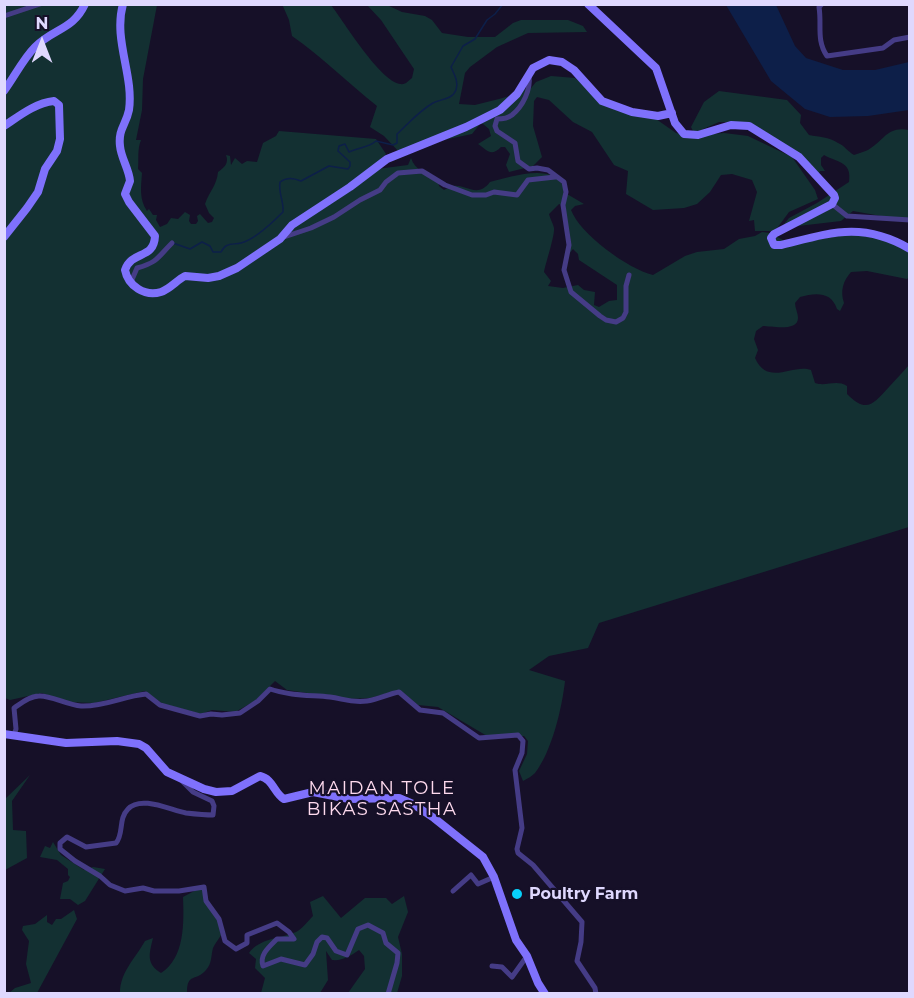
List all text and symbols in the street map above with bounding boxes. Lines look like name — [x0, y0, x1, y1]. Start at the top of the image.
north arrow — [12, 12, 72, 72]
text: N — [36, 14, 48, 33]
district label: MAIDAN TOLE BIKAS SASTHA — [307, 778, 457, 820]
place label: Poultry Farm — [529, 884, 638, 904]
marker: Poultry Farm — [510, 887, 524, 901]

